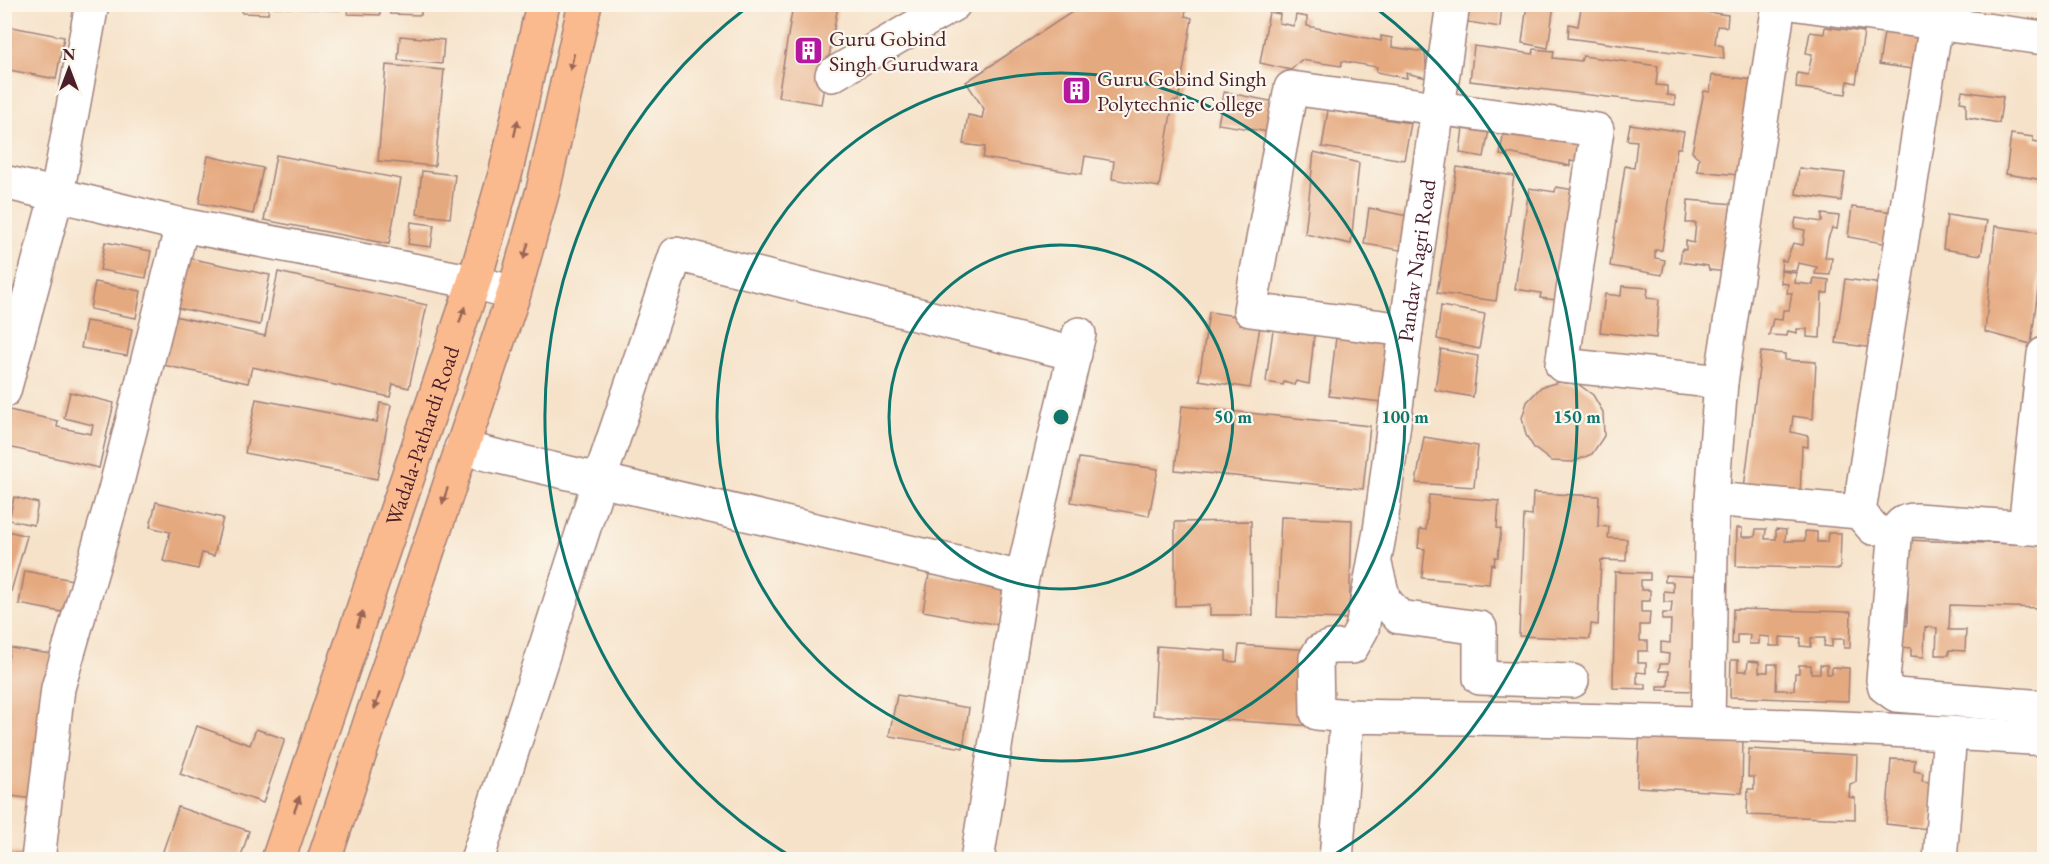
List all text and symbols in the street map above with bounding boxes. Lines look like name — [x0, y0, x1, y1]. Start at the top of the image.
place label: Guru Gobind Singh Gurudwara — [829, 24, 979, 78]
building icon: Guru Gobind Singh Gurudwara — [792, 35, 824, 67]
north arrow — [39, 39, 99, 99]
text: N — [63, 44, 76, 65]
one-way arrow — [567, 52, 576, 71]
place label: Guru Gobind Singh Polytechnic College — [1097, 64, 1267, 118]
building icon: Guru Gobind Singh Polytechnic College — [1060, 75, 1092, 107]
one-way arrow — [512, 118, 521, 137]
street label: Pandav Nagri Road — [1390, 176, 1442, 344]
one-way arrow — [521, 242, 530, 260]
one-way arrow — [458, 306, 468, 324]
street label: Wadala-Pathardi Road — [378, 341, 466, 529]
text: 50 m — [1214, 405, 1252, 428]
text: 100 m — [1381, 405, 1429, 428]
text: 150 m — [1553, 405, 1601, 428]
centre of rings — [1051, 407, 1071, 427]
one-way arrow — [439, 487, 449, 505]
one-way arrow — [355, 610, 365, 628]
one-way arrow — [371, 692, 381, 710]
one-way arrow — [293, 795, 303, 813]

